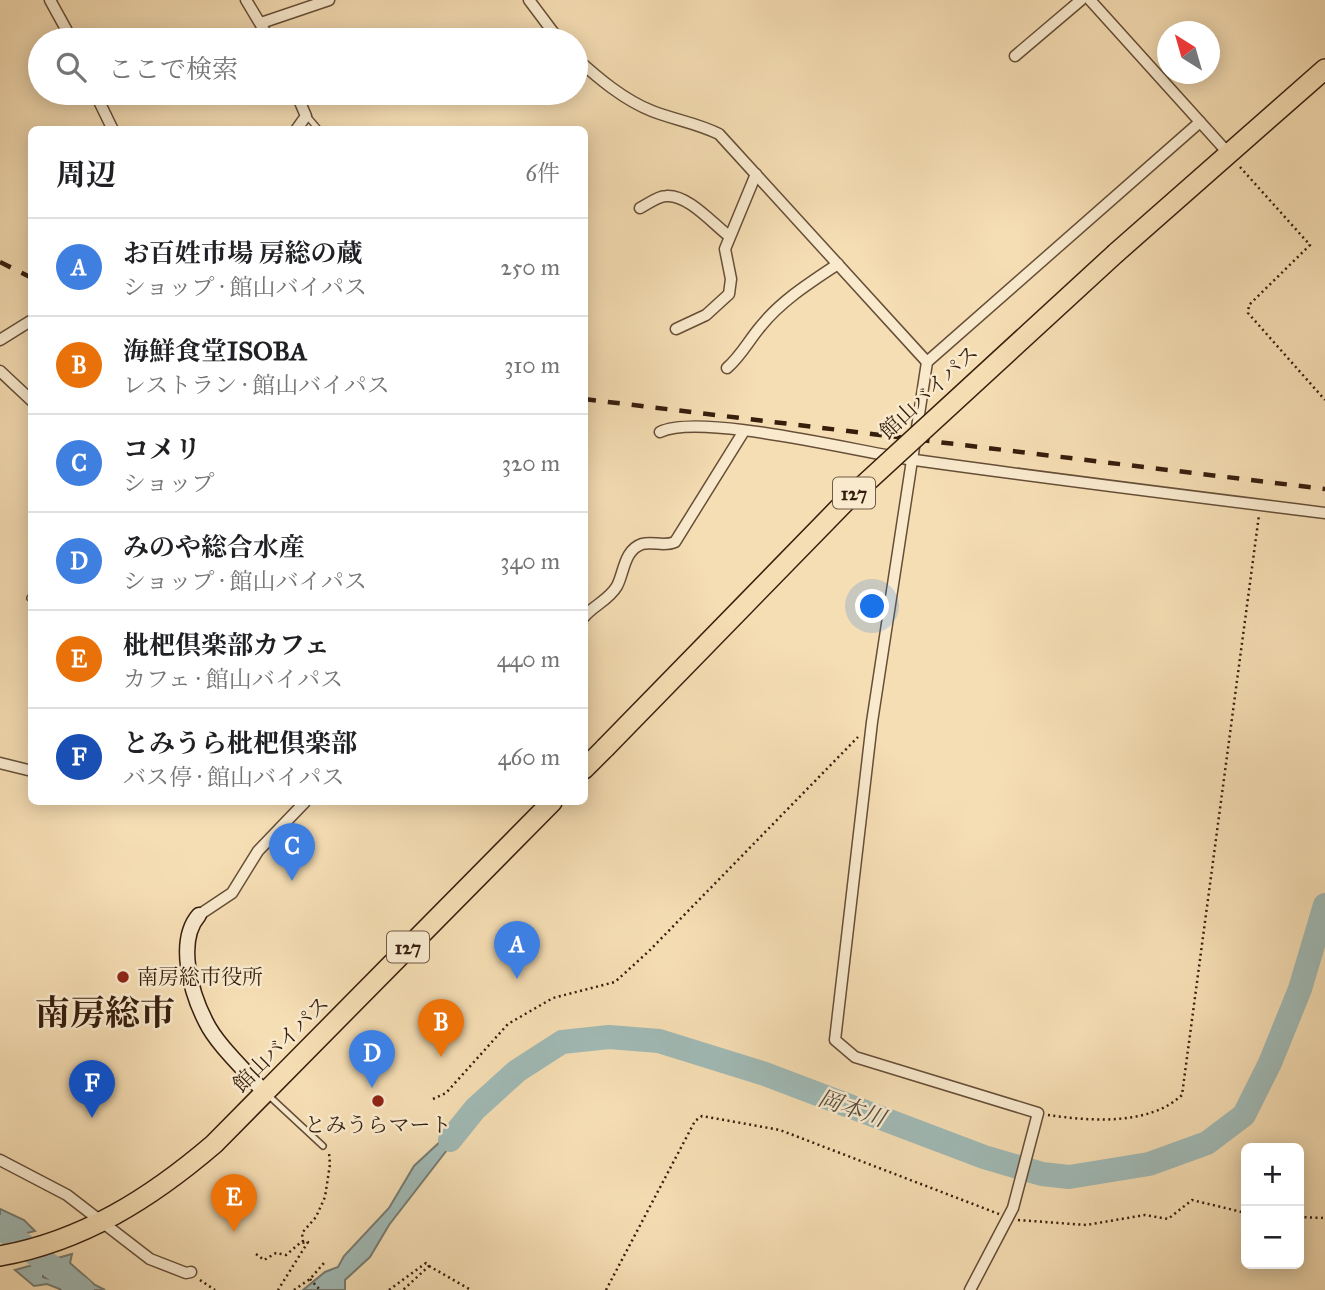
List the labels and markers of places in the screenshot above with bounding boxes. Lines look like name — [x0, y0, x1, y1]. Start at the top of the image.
pin: C — [269, 823, 315, 881]
pin: A — [494, 921, 540, 979]
place label: 南房総市役所 — [137, 964, 263, 990]
marker: 南房総市役所 — [115, 969, 131, 985]
pin: B — [418, 999, 464, 1057]
pin: D — [349, 1030, 395, 1088]
pin: F — [69, 1060, 115, 1118]
marker: とみうらマート — [370, 1093, 386, 1109]
place label: とみうらマート — [305, 1112, 452, 1138]
pin: E — [211, 1174, 257, 1232]

